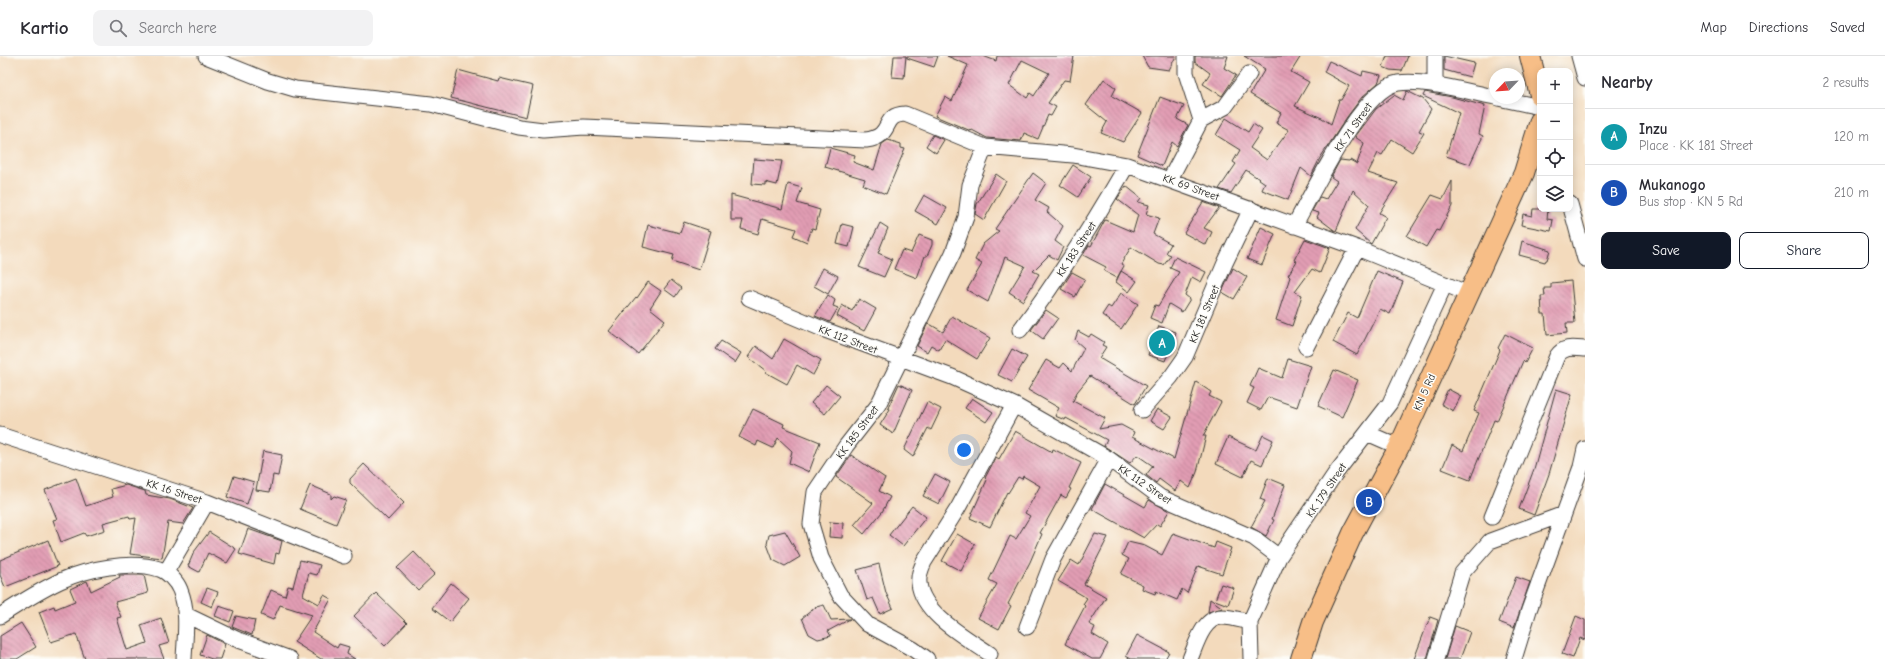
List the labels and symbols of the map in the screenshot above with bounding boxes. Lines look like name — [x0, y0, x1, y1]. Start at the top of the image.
north arrow — [1489, 68, 1525, 104]
street label: KK 71 Street — [1332, 100, 1376, 154]
street label: KK 69 Street — [1161, 171, 1222, 204]
street label: KK 183 Street — [1054, 219, 1099, 279]
street label: KK 181 Street — [1186, 283, 1223, 345]
street label: KK 112 Street — [817, 322, 880, 357]
pin: A — [1149, 328, 1175, 358]
street label: KN 5 Rd — [1411, 372, 1438, 413]
street label: KK 185 Street — [833, 402, 882, 461]
your location — [954, 440, 974, 460]
street label: KK 179 Street — [1304, 460, 1350, 520]
street label: KK 112 Street — [1116, 462, 1175, 508]
street label: KK 16 Street — [144, 476, 204, 507]
pin: B — [1356, 487, 1382, 517]

